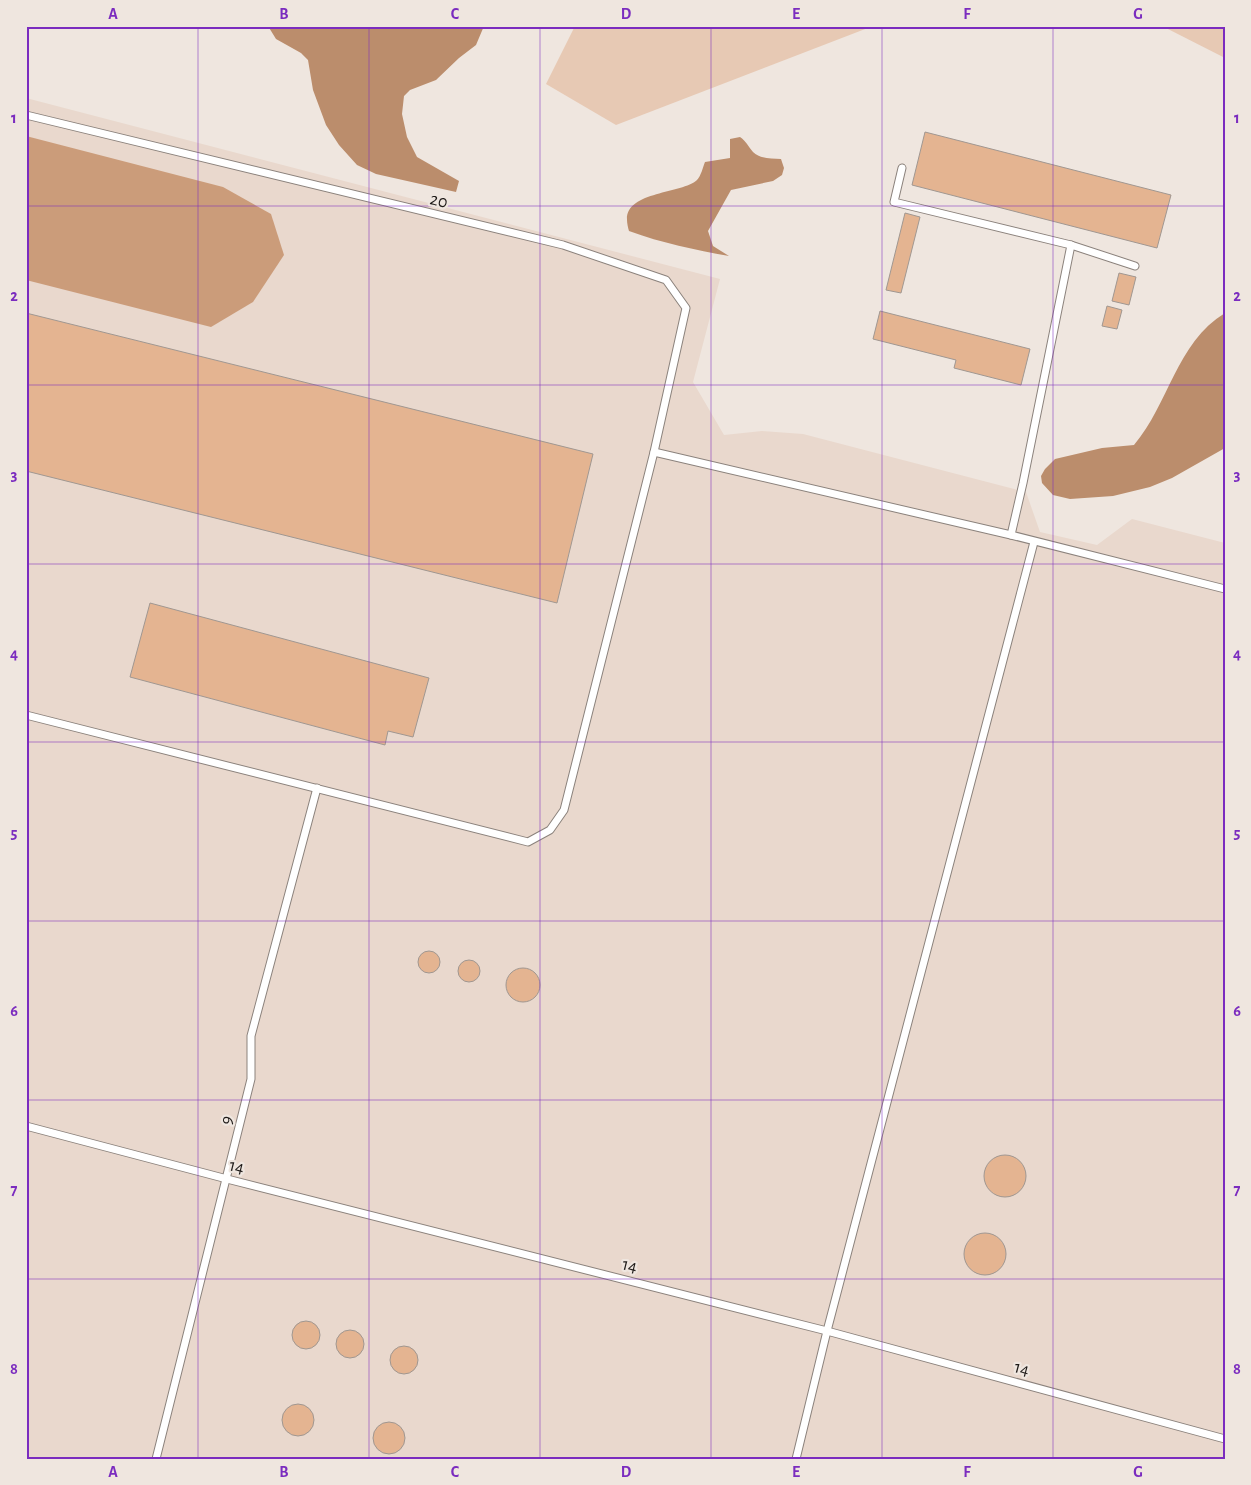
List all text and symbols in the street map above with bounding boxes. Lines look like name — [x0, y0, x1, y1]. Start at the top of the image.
text: A — [108, 6, 118, 22]
text: B — [279, 6, 289, 22]
text: C — [451, 6, 460, 22]
text: D — [621, 6, 632, 22]
text: E — [792, 6, 800, 22]
text: F — [963, 6, 971, 22]
text: G — [1133, 6, 1143, 22]
text: 1 — [11, 110, 17, 126]
text: 1 — [1234, 110, 1240, 126]
street label: 20 — [428, 190, 450, 212]
text: 2 — [10, 288, 18, 304]
text: 2 — [1233, 288, 1241, 304]
text: 3 — [11, 467, 18, 483]
text: 3 — [1234, 467, 1241, 483]
text: 4 — [10, 646, 18, 662]
text: 4 — [1233, 646, 1241, 662]
text: 5 — [11, 825, 18, 841]
text: 5 — [1234, 825, 1241, 841]
text: 6 — [10, 1003, 18, 1019]
text: 6 — [1233, 1003, 1241, 1019]
street label: 9 — [217, 1114, 237, 1126]
street label: 14 — [227, 1156, 246, 1178]
text: 7 — [11, 1182, 18, 1198]
text: 7 — [1234, 1182, 1241, 1198]
street label: 14 — [620, 1255, 639, 1277]
street label: 14 — [1012, 1358, 1032, 1380]
text: 8 — [10, 1361, 18, 1377]
text: 8 — [1233, 1361, 1241, 1377]
text: A — [108, 1464, 118, 1480]
text: B — [279, 1464, 289, 1480]
text: C — [451, 1464, 460, 1480]
text: D — [621, 1464, 632, 1480]
text: E — [792, 1464, 800, 1480]
text: F — [963, 1464, 971, 1480]
text: G — [1133, 1464, 1143, 1480]

